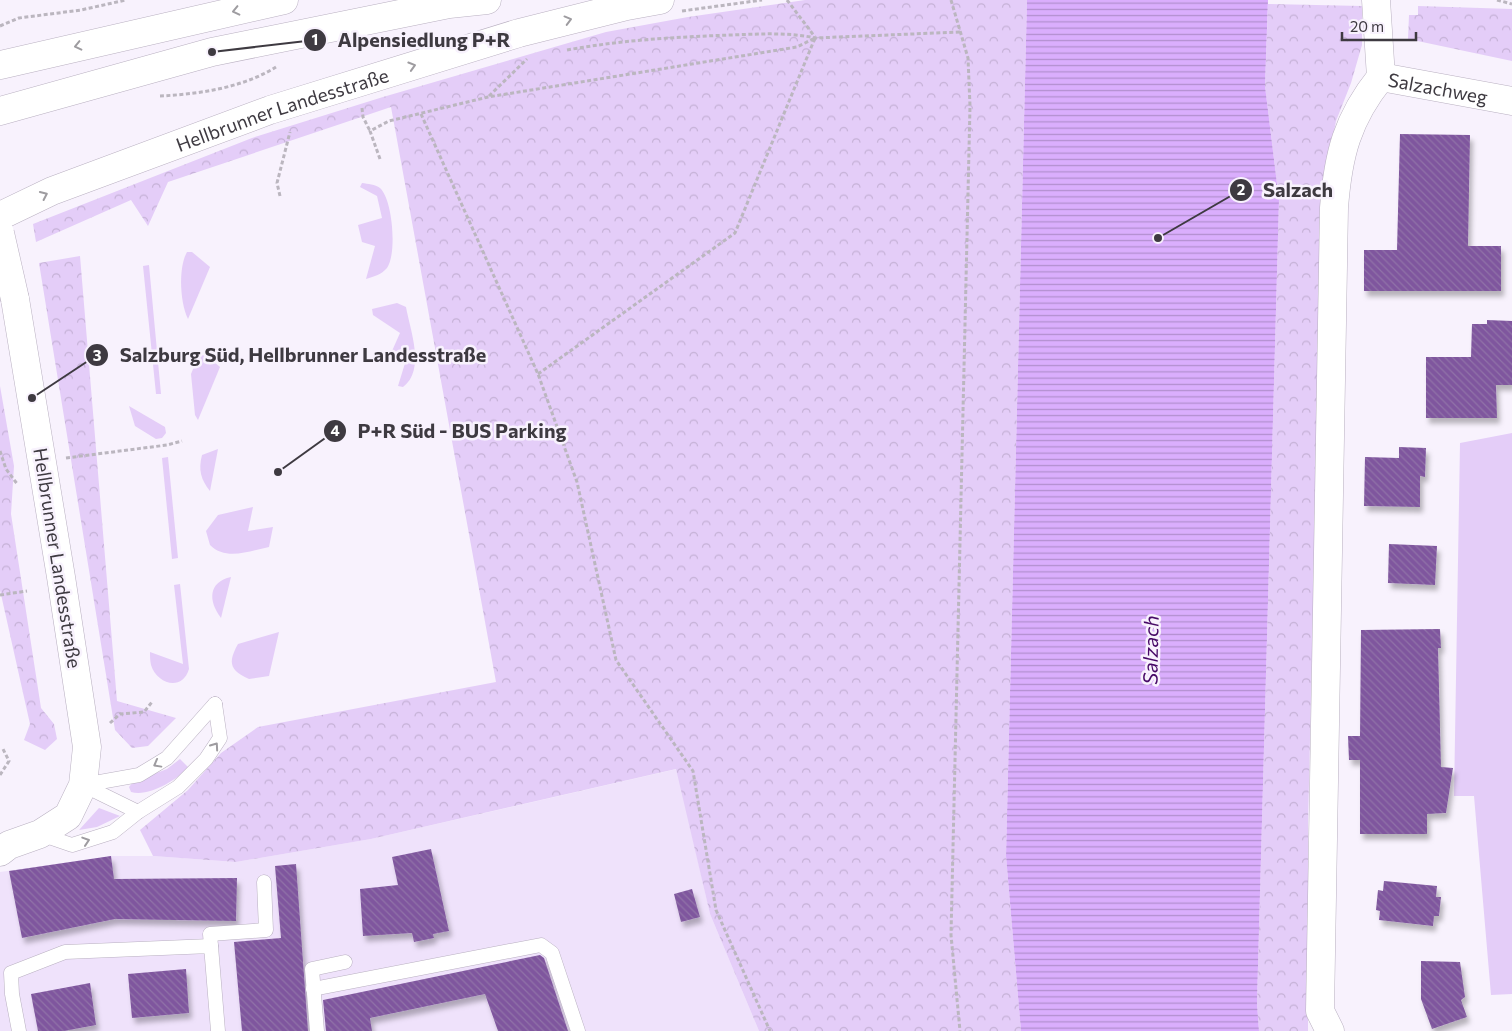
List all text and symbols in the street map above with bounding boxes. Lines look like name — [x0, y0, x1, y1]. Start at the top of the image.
one-way arrow — [232, 5, 241, 16]
scale bar — [1342, 10, 1416, 42]
one-way arrow — [563, 15, 572, 26]
text: 20 m — [1350, 17, 1384, 35]
callout: Alpensiedlung P+R — [303, 22, 520, 57]
text: Alpensiedlung P+R — [338, 27, 511, 51]
text: 1 — [312, 30, 318, 48]
one-way arrow — [73, 40, 82, 51]
one-way arrow — [407, 62, 416, 72]
street label: Hellbrunner Landesstraße — [172, 63, 391, 156]
street label: Salzachweg — [1386, 67, 1490, 108]
callout: Salzach — [1228, 172, 1343, 207]
text: Salzach — [1263, 177, 1333, 201]
text: 2 — [1237, 180, 1245, 198]
one-way arrow — [39, 190, 48, 201]
callout: Salzburg Süd, Hellbrunner Landesstraße — [85, 338, 496, 373]
text: Salzburg Süd, Hellbrunner Landesstraße — [120, 342, 486, 366]
text: 3 — [93, 346, 102, 364]
callout: P+R Süd - BUS Parking — [322, 413, 576, 448]
text: P+R Süd - BUS Parking — [358, 418, 566, 442]
text: 4 — [330, 421, 340, 439]
street label: Hellbrunner Landesstraße — [29, 446, 87, 670]
water label: Salzach — [1137, 615, 1163, 685]
one-way arrow — [209, 742, 218, 752]
one-way arrow — [154, 758, 163, 768]
one-way arrow — [82, 837, 90, 847]

